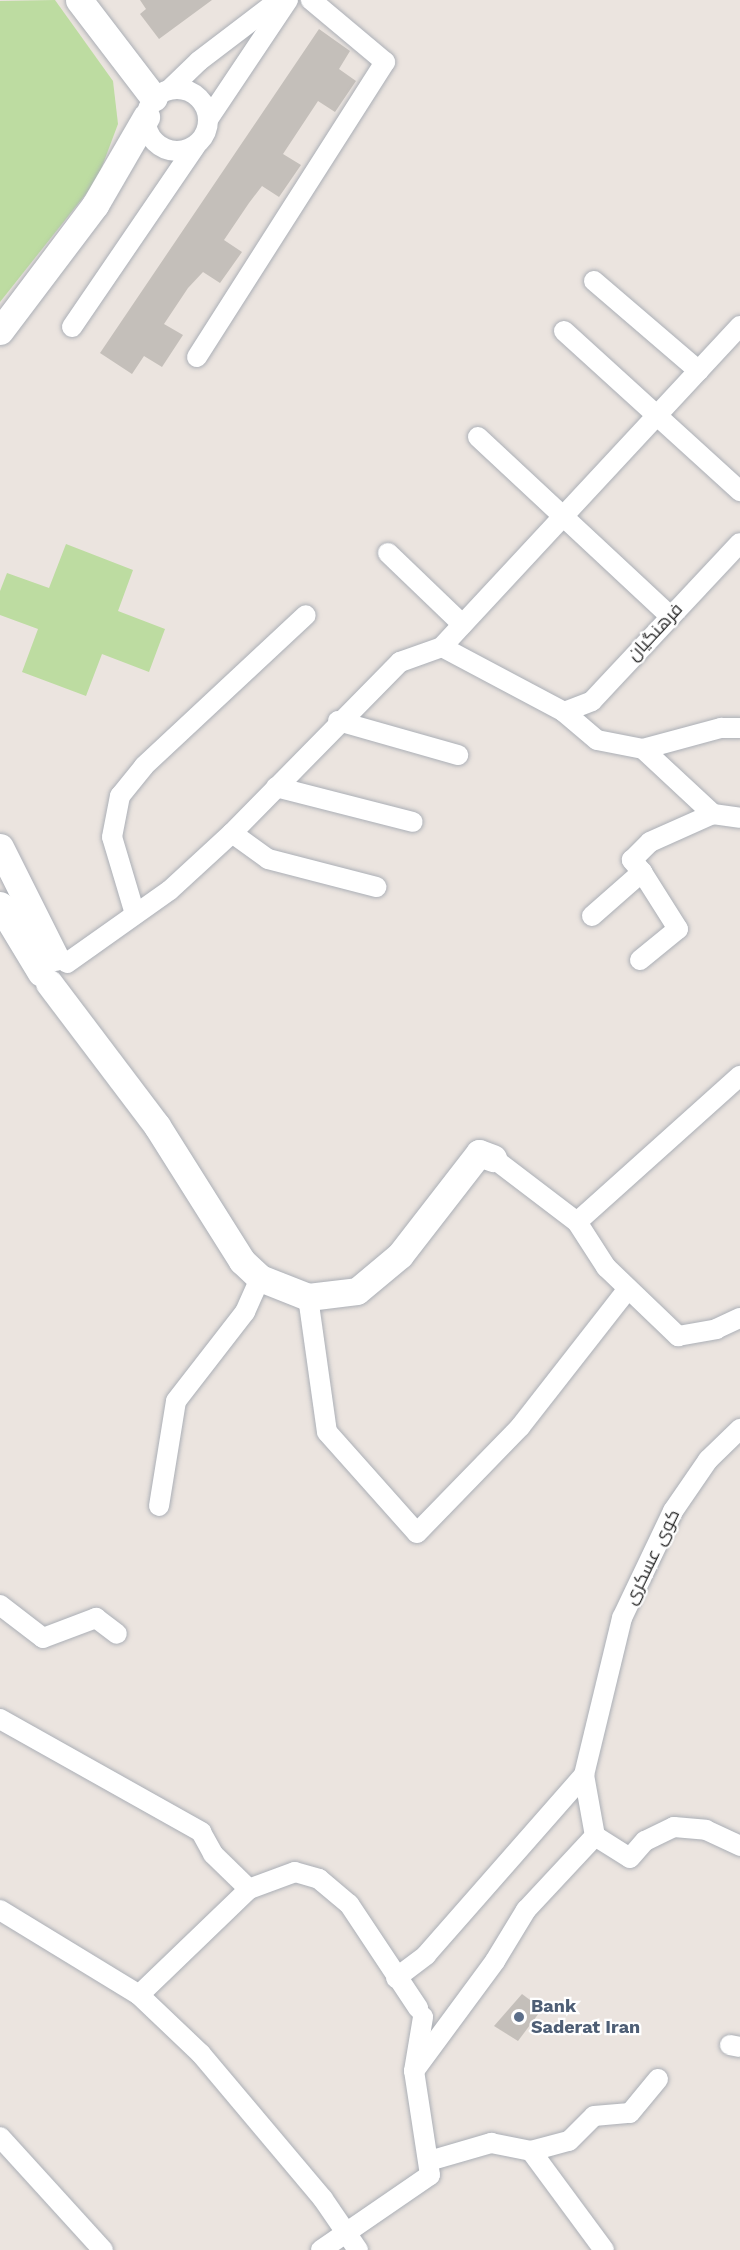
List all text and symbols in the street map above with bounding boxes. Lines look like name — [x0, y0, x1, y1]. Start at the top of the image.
street label: فرهنگیان — [623, 599, 687, 665]
street label: کوی عسکری — [620, 1506, 684, 1608]
place label: Bank Saderat Iran — [531, 1996, 640, 2038]
marker: Bank Saderat Iran — [512, 2010, 526, 2024]

